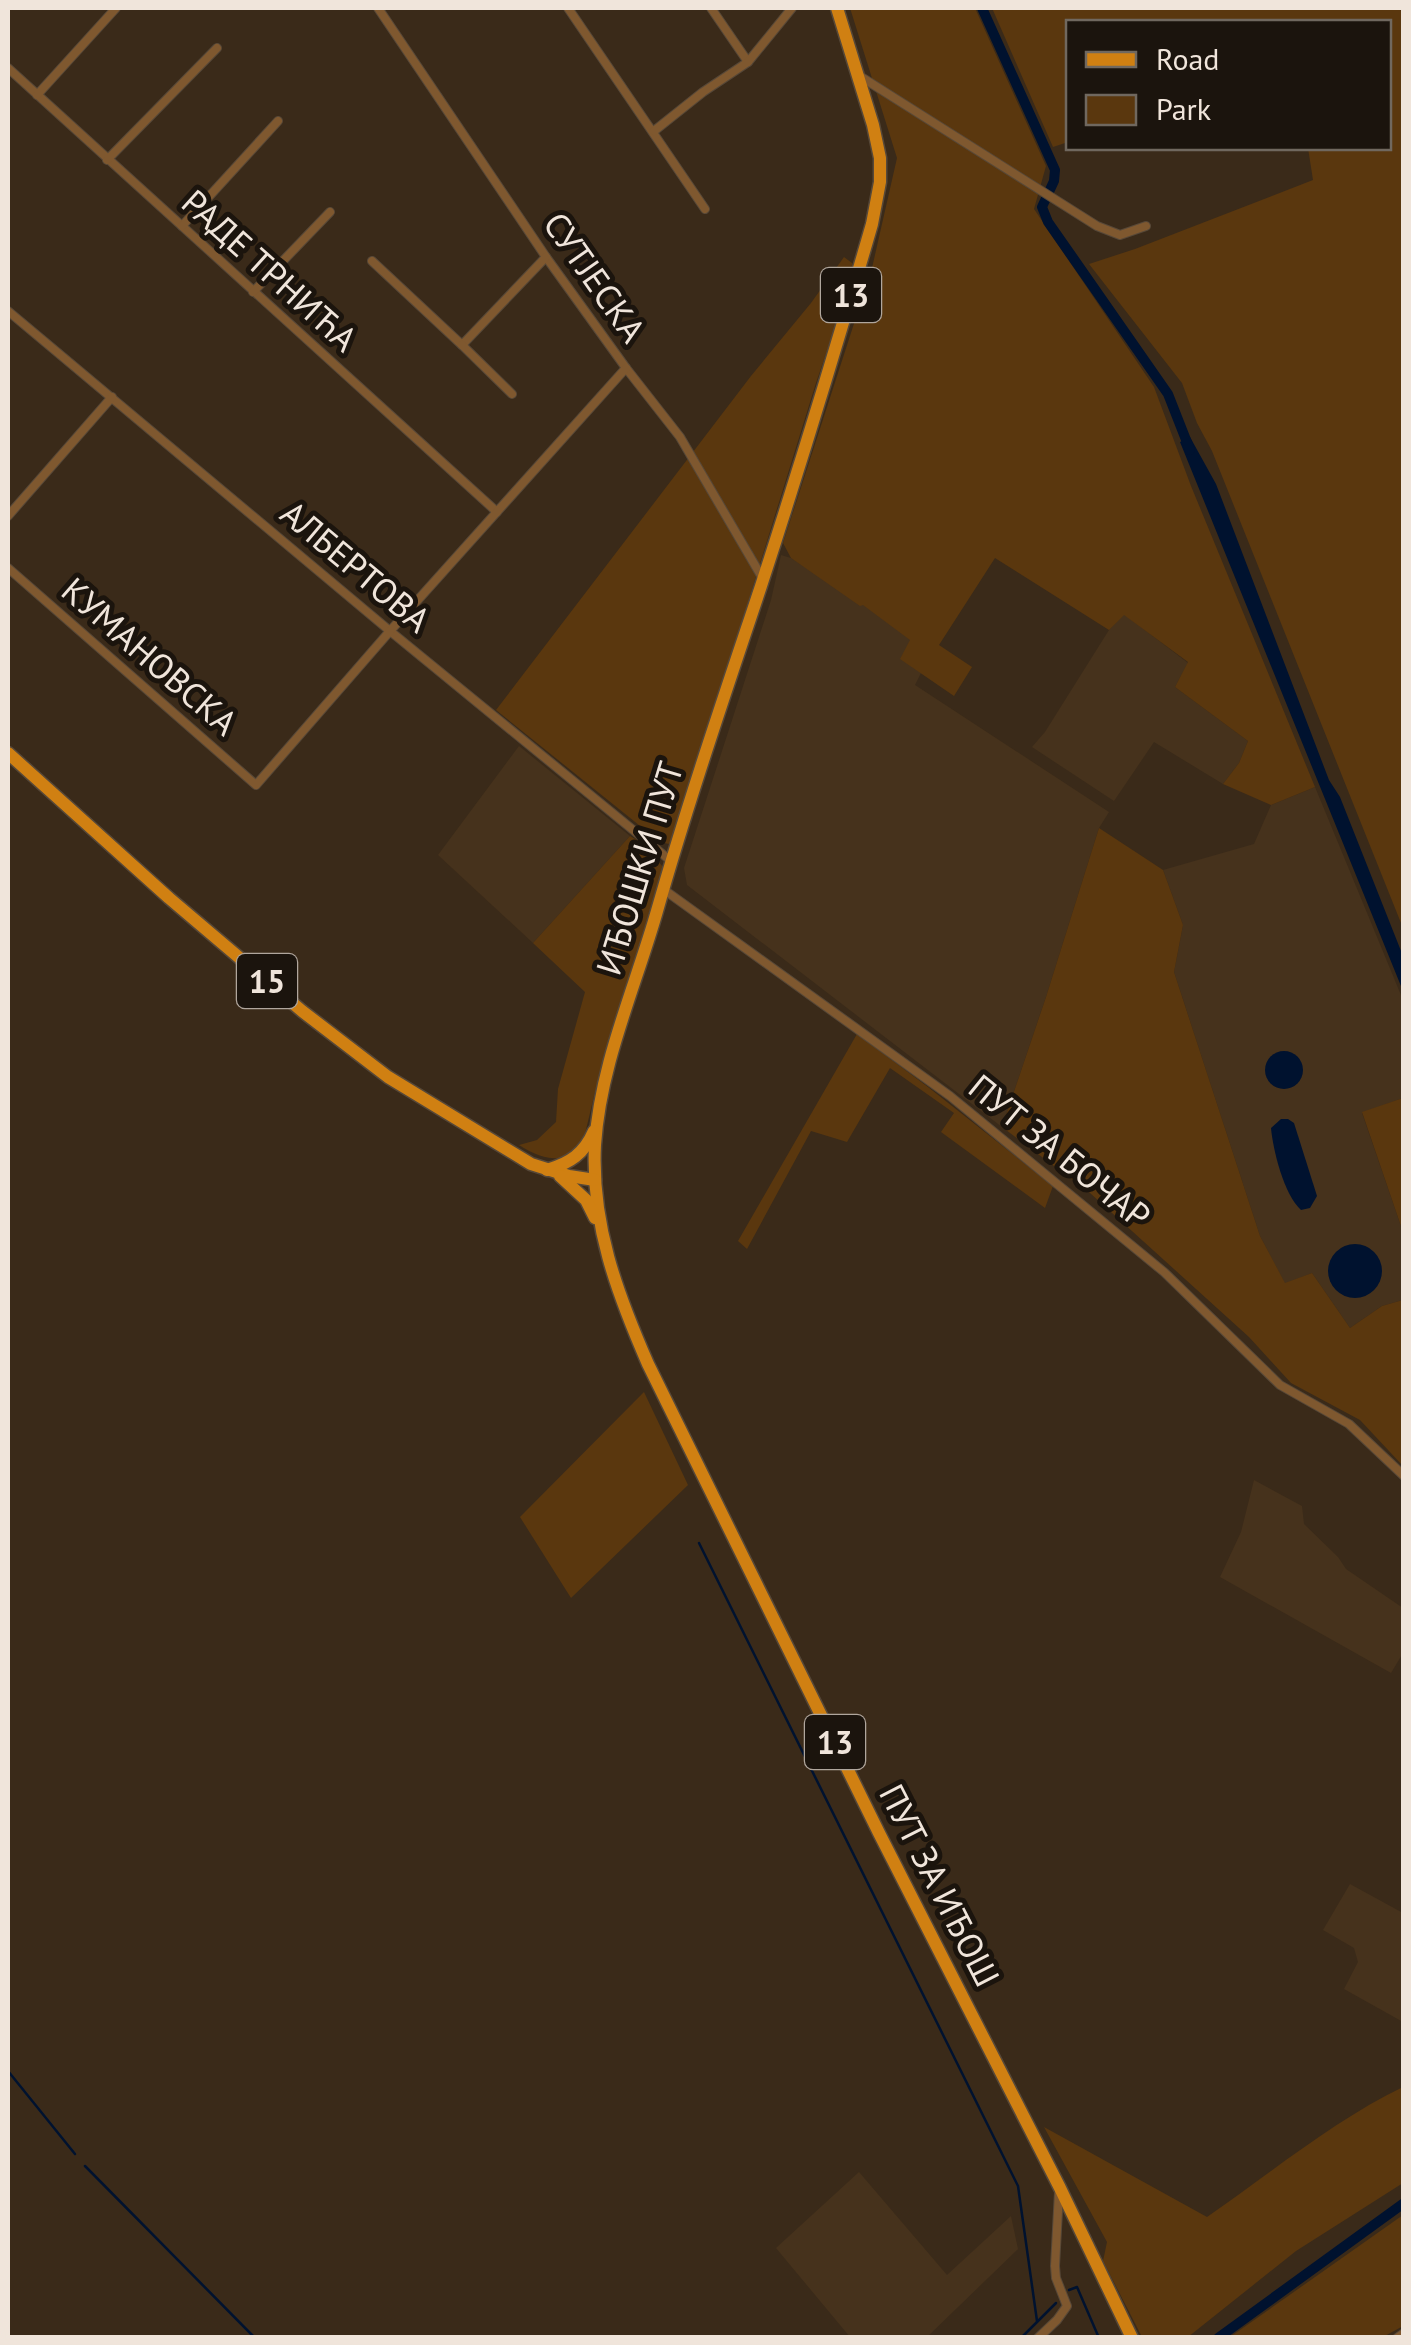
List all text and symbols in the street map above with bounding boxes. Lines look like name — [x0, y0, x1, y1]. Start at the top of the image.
legend — [1066, 20, 1391, 150]
text: Road — [1156, 39, 1220, 78]
text: Park — [1156, 89, 1212, 128]
street label: РАДЕ ТРНИЋА — [172, 179, 368, 361]
street label: СУТЈЕСКА — [534, 203, 657, 351]
road number: 13 — [821, 268, 881, 322]
street label: АЛБЕРТОВА — [272, 490, 441, 642]
street label: КУМАНОВСКА — [52, 567, 248, 745]
street label: ИЂОШКИ ПУТ — [585, 756, 693, 980]
road number: 15 — [237, 954, 297, 1008]
street label: ПУТ ЗА БОЧАР — [960, 1064, 1160, 1238]
road number: 13 — [805, 1715, 865, 1769]
street label: ПУТ ЗА ИЂОШ — [869, 1776, 1011, 1994]

